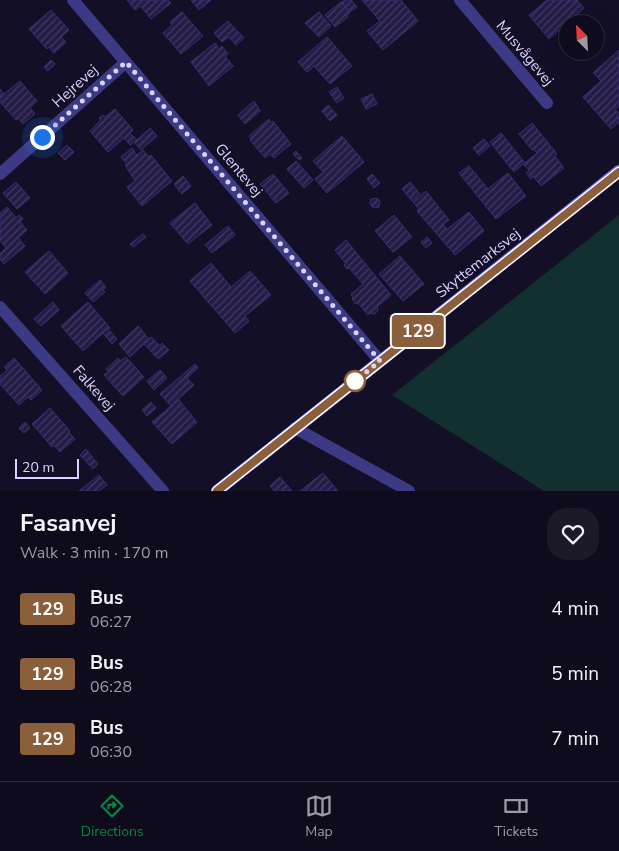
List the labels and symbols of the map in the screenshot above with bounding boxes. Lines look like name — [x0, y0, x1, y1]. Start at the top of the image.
north arrow — [559, 15, 604, 60]
street label: Musvågevej — [492, 16, 558, 90]
street label: Hejrevej — [48, 60, 102, 112]
your location — [30, 125, 55, 150]
street label: Glentevej — [211, 139, 267, 201]
street label: Skyttemarksvej — [432, 224, 524, 302]
line badge: 129 — [389, 315, 447, 347]
street label: Falkevej — [69, 361, 119, 415]
unlabelled marker — [344, 370, 366, 392]
scale bar — [15, 456, 79, 479]

